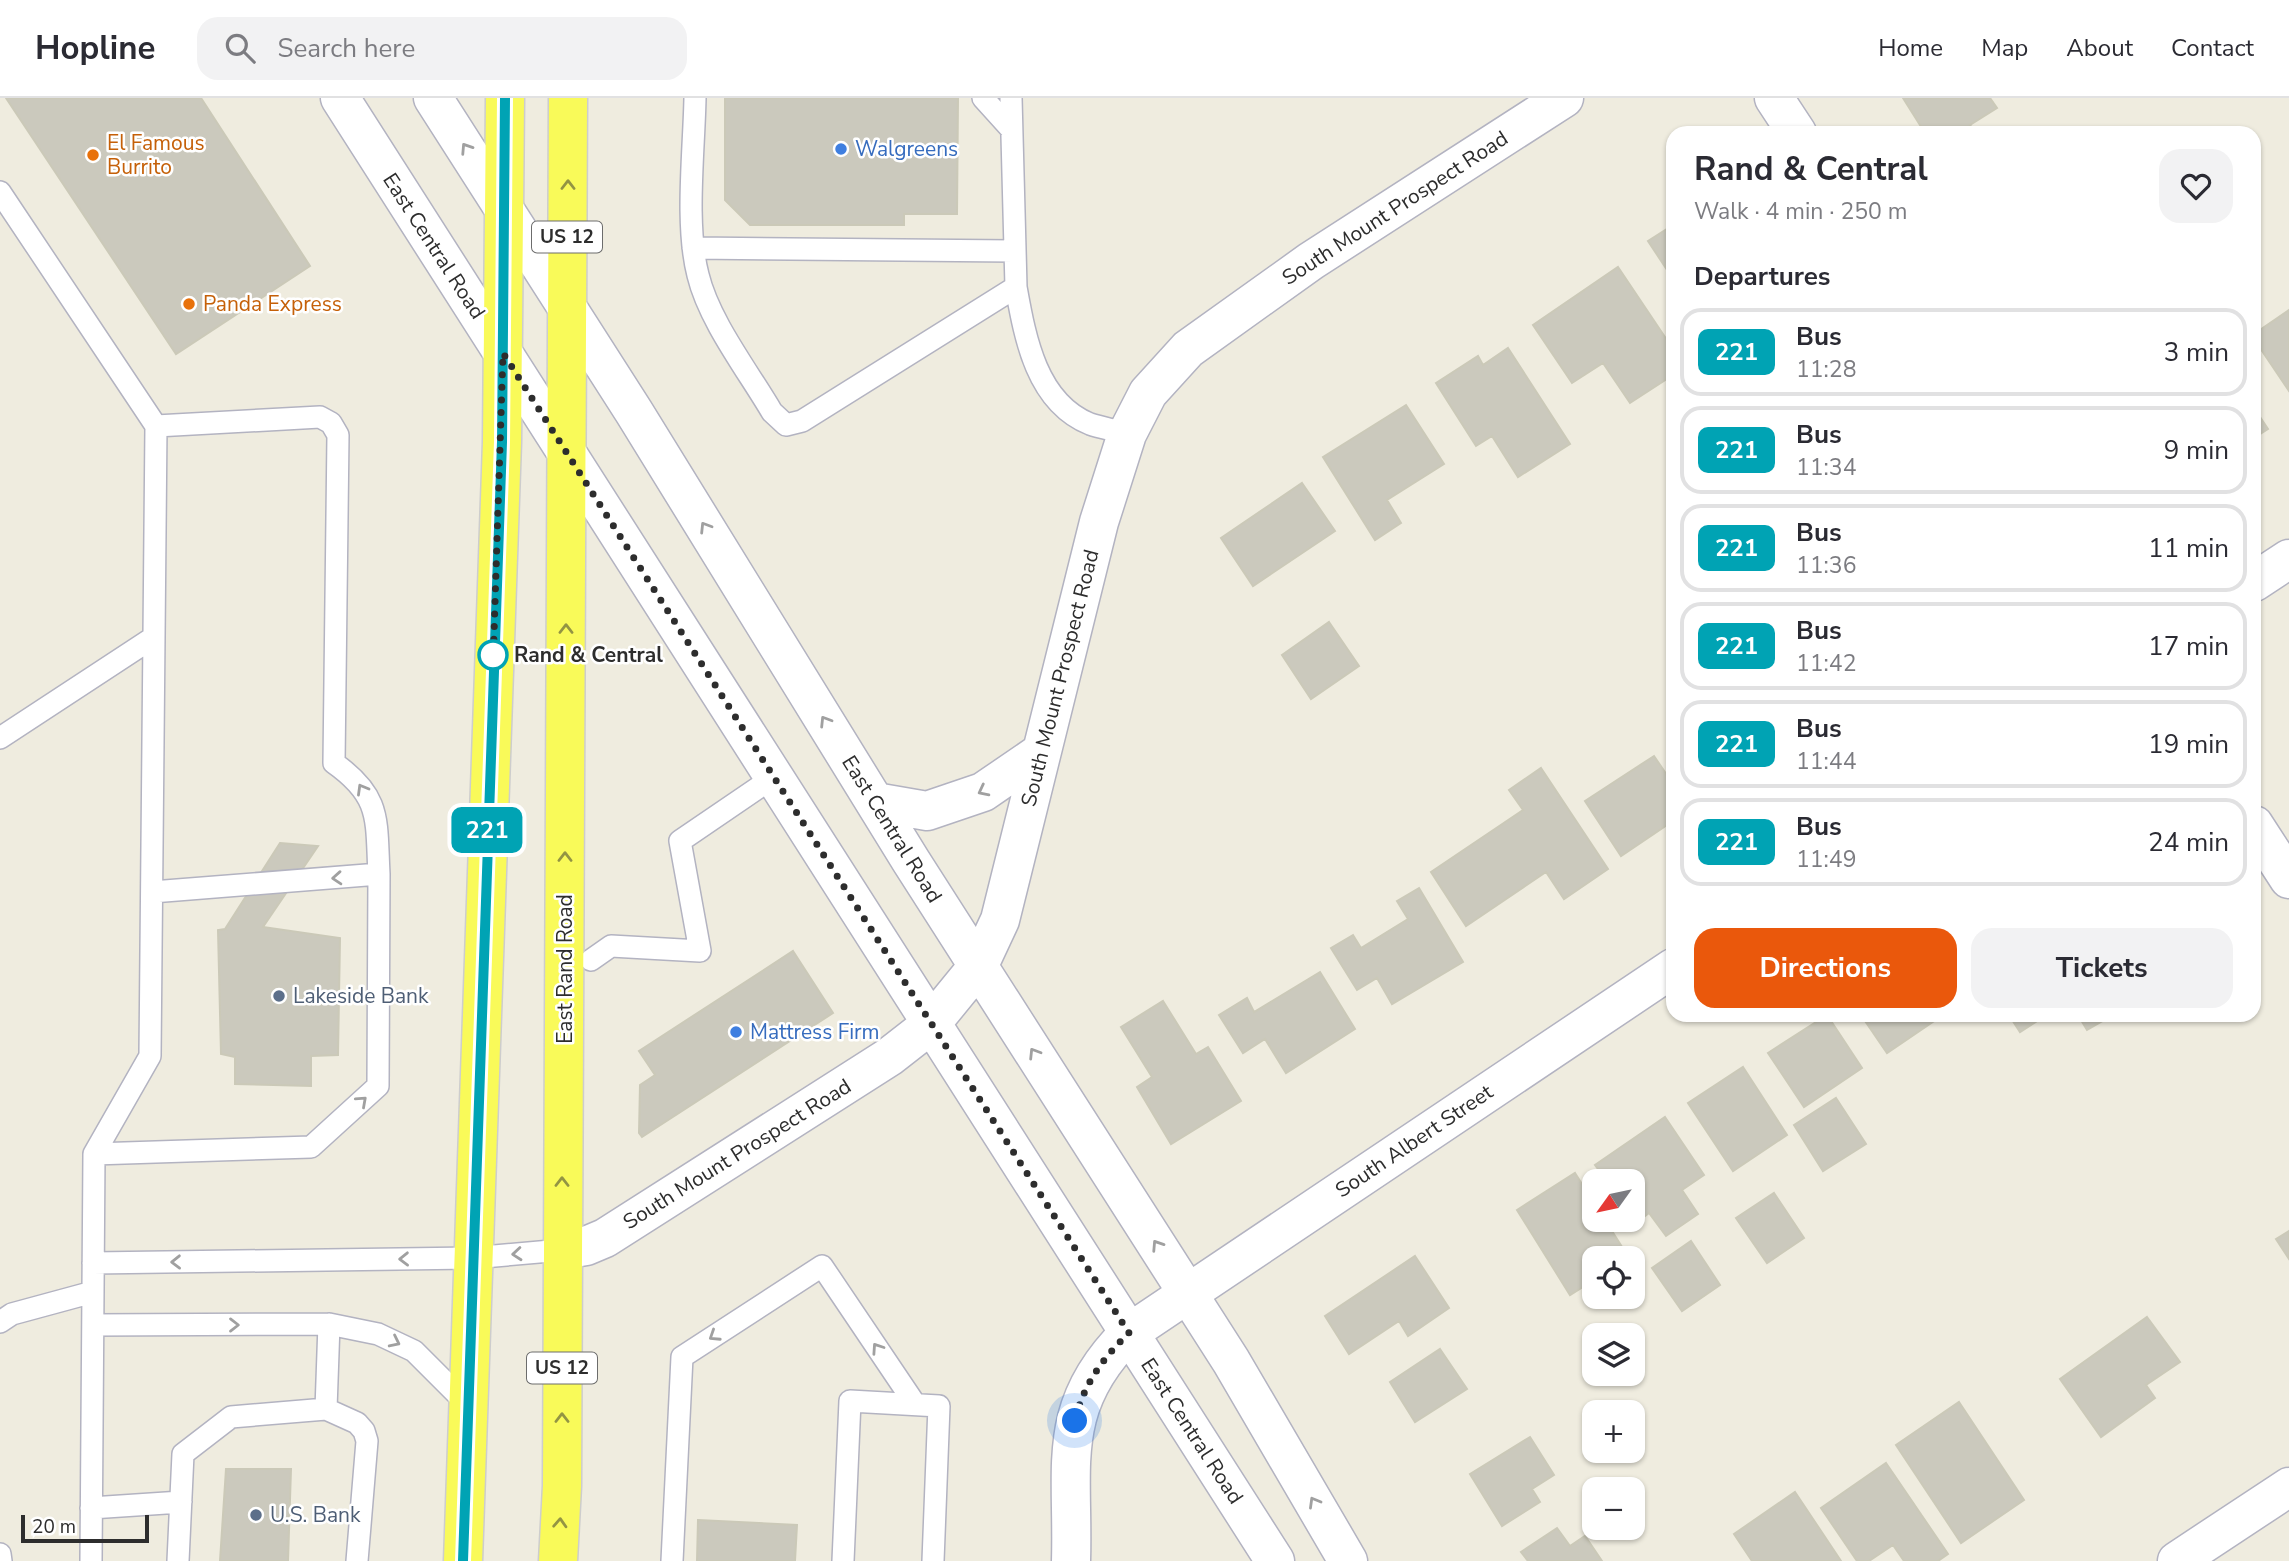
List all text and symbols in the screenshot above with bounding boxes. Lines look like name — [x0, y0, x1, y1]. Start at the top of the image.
search box — [197, 17, 687, 80]
text: Hopline — [35, 26, 155, 71]
icon: search — [221, 29, 259, 67]
text: Search here — [277, 31, 415, 66]
text: Home — [1878, 32, 1943, 64]
text: Map — [1981, 32, 2028, 64]
text: About — [2066, 32, 2133, 64]
text: Contact — [2171, 32, 2254, 64]
street label: South Mount Prospect Road — [1277, 124, 1513, 292]
place label: El Famous Burrito — [107, 129, 205, 181]
place label: Walgreens — [855, 135, 958, 163]
marker: Walgreens — [833, 141, 849, 157]
one-way arrow — [461, 143, 474, 156]
marker: El Famous Burrito — [85, 147, 101, 163]
text: Rand & Central — [1694, 147, 1928, 192]
button: heart — [2159, 149, 2233, 223]
street label: East Central Road — [376, 168, 492, 324]
one-way arrow — [560, 179, 576, 190]
text: Walk · 4 min · 250 m — [1694, 196, 1907, 227]
road number: US 12 — [532, 222, 602, 252]
text: Departures — [1694, 259, 1830, 294]
place label: Panda Express — [203, 290, 342, 318]
marker: Panda Express — [181, 296, 197, 312]
text: Bus — [1796, 319, 1842, 354]
text: 3 min — [2164, 335, 2229, 370]
text: 221 — [1715, 336, 1758, 368]
text: 11:28 — [1796, 354, 1856, 385]
text: Bus — [1796, 417, 1842, 452]
text: 9 min — [2164, 433, 2229, 468]
text: 221 — [1715, 434, 1758, 466]
text: 11:34 — [1796, 452, 1856, 483]
text: Bus — [1796, 515, 1842, 550]
one-way arrow — [700, 522, 713, 535]
text: 11 min — [2148, 531, 2229, 566]
text: 221 — [1715, 532, 1758, 564]
street label: South Mount Prospect Road — [1014, 546, 1106, 810]
text: 11:36 — [1796, 550, 1856, 581]
text: Bus — [1796, 613, 1842, 648]
one-way arrow — [558, 624, 574, 634]
text: 17 min — [2148, 629, 2229, 664]
text: 221 — [1715, 630, 1758, 662]
marker: Rand & Central — [478, 640, 508, 670]
place label: Rand & Central — [514, 641, 663, 669]
text: 11:42 — [1796, 648, 1856, 679]
text: Bus — [1796, 711, 1842, 746]
one-way arrow — [820, 715, 833, 728]
text: 19 min — [2148, 727, 2229, 762]
text: 221 — [1715, 728, 1758, 760]
text: 11:44 — [1796, 746, 1856, 777]
street label: East Central Road — [835, 750, 949, 908]
one-way arrow — [978, 782, 990, 796]
one-way arrow — [357, 784, 370, 797]
line badge: 221 — [447, 807, 527, 853]
text: Bus — [1796, 809, 1842, 844]
text: 221 — [465, 814, 509, 846]
text: 24 min — [2148, 825, 2229, 860]
text: 221 — [1715, 826, 1758, 858]
text: 11:49 — [1796, 844, 1856, 875]
one-way arrow — [557, 851, 573, 862]
one-way arrow — [331, 870, 342, 885]
street label: East Rand Road — [551, 894, 579, 1044]
button: Directions — [1694, 928, 1957, 1008]
button: Tickets — [1971, 928, 2233, 1008]
place label: Lakeside Bank — [293, 982, 429, 1010]
marker: Lakeside Bank — [271, 988, 287, 1004]
place label: Mattress Firm — [750, 1018, 880, 1046]
marker: Mattress Firm — [728, 1024, 744, 1040]
one-way arrow — [1030, 1048, 1043, 1061]
street label: South Mount Prospect Road — [618, 1072, 856, 1236]
street label: South Albert Street — [1330, 1078, 1499, 1204]
one-way arrow — [354, 1097, 367, 1109]
north arrow — [1582, 1169, 1645, 1232]
map controls — [1582, 1169, 1645, 1540]
one-way arrow — [554, 1176, 570, 1187]
one-way arrow — [1153, 1240, 1165, 1253]
one-way arrow — [511, 1246, 522, 1261]
button: locate — [1582, 1246, 1645, 1309]
one-way arrow — [398, 1251, 409, 1266]
one-way arrow — [171, 1254, 182, 1269]
one-way arrow — [230, 1317, 240, 1333]
button: layers — [1582, 1323, 1645, 1386]
one-way arrow — [709, 1327, 722, 1340]
one-way arrow — [388, 1334, 400, 1348]
one-way arrow — [873, 1343, 885, 1356]
road number: US 12 — [527, 1352, 597, 1384]
street label: East Central Road — [1134, 1353, 1250, 1509]
button: + — [1582, 1400, 1645, 1463]
your location — [1057, 1403, 1092, 1438]
one-way arrow — [554, 1412, 570, 1422]
button: − — [1582, 1477, 1645, 1540]
one-way arrow — [1309, 1497, 1322, 1510]
place label: U.S. Bank — [270, 1501, 361, 1529]
marker: U.S. Bank — [248, 1507, 264, 1523]
scale bar — [21, 1512, 149, 1544]
text: 20 m — [32, 1514, 76, 1540]
one-way arrow — [552, 1518, 567, 1529]

